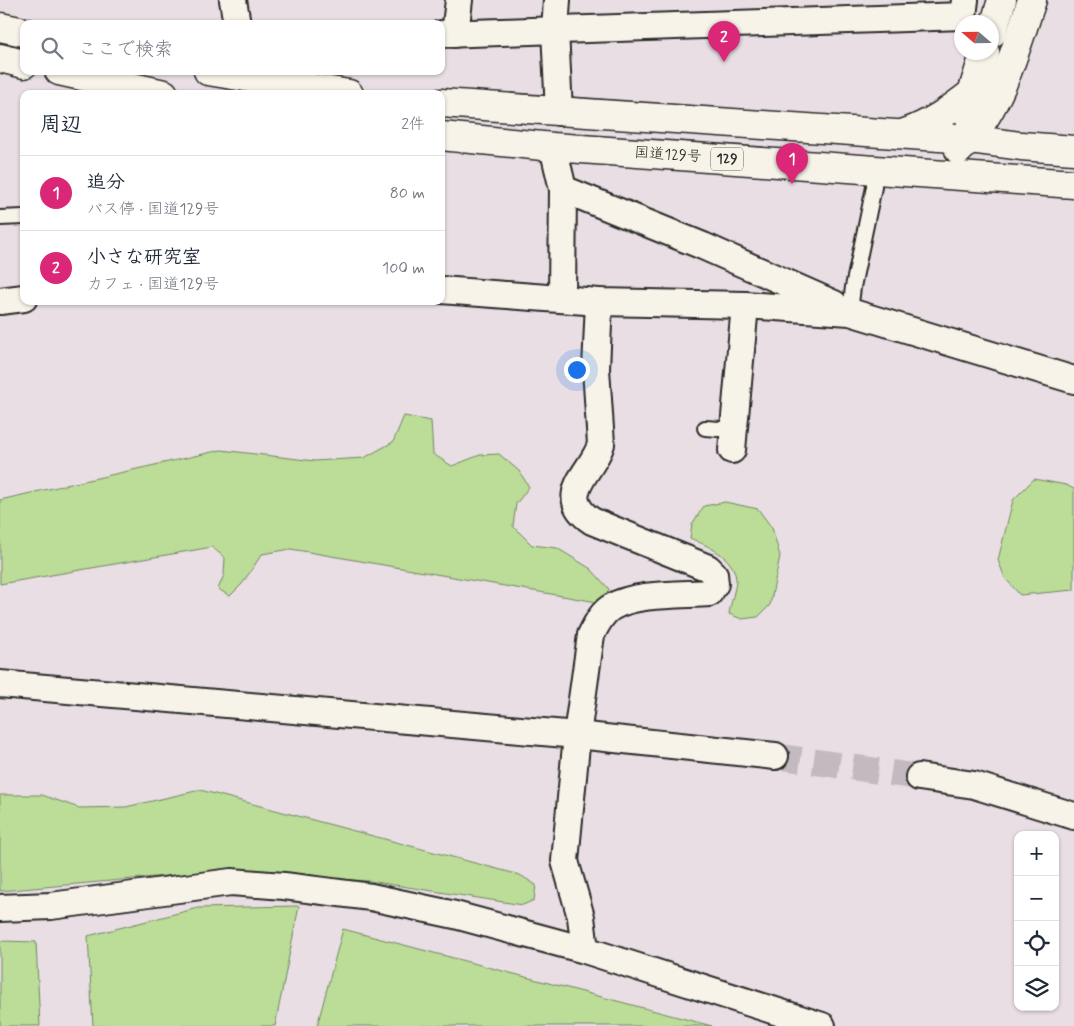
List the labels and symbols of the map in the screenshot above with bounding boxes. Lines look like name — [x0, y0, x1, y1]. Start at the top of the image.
north arrow — [954, 15, 999, 60]
pin: 2 — [708, 21, 740, 62]
street label: 国道129号 — [634, 143, 702, 167]
pin: 1 — [776, 143, 808, 184]
road number: 129 — [711, 148, 743, 170]
your location — [564, 357, 590, 383]

